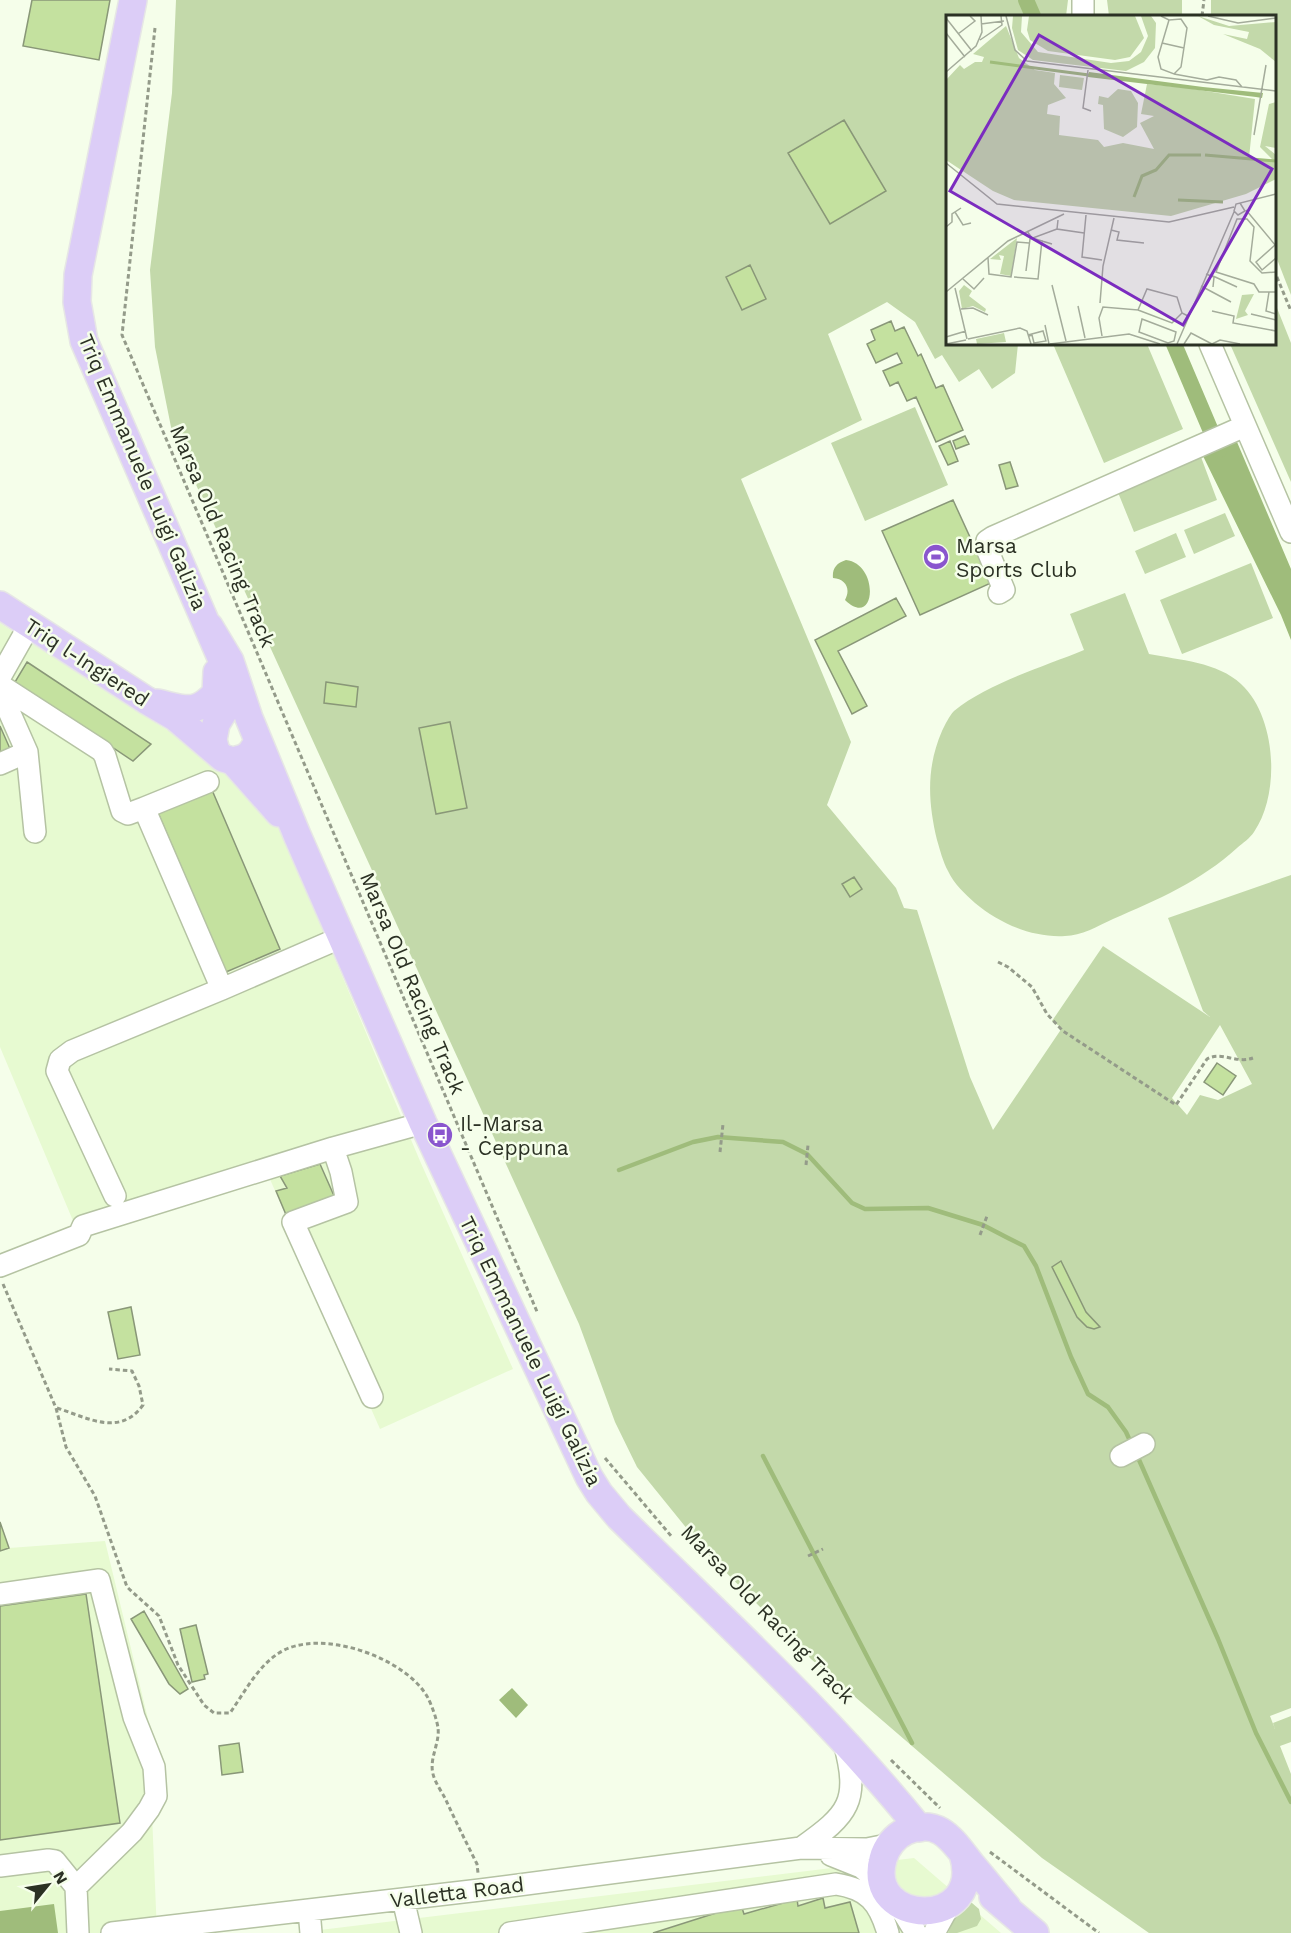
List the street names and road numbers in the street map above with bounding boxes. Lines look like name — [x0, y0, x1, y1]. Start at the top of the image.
street label: Triq Emmanuele Luigi Galizia — [73, 330, 213, 614]
street label: Marsa Old Racing Track — [165, 421, 281, 651]
street label: Triq l-Ingiered — [20, 612, 154, 712]
street label: Marsa Old Racing Track — [355, 868, 471, 1098]
street label: Triq Emmanuele Luigi Galizia — [455, 1212, 607, 1490]
street label: Marsa Old Racing Track — [676, 1519, 860, 1709]
street label: Valletta Road — [388, 1871, 526, 1913]

